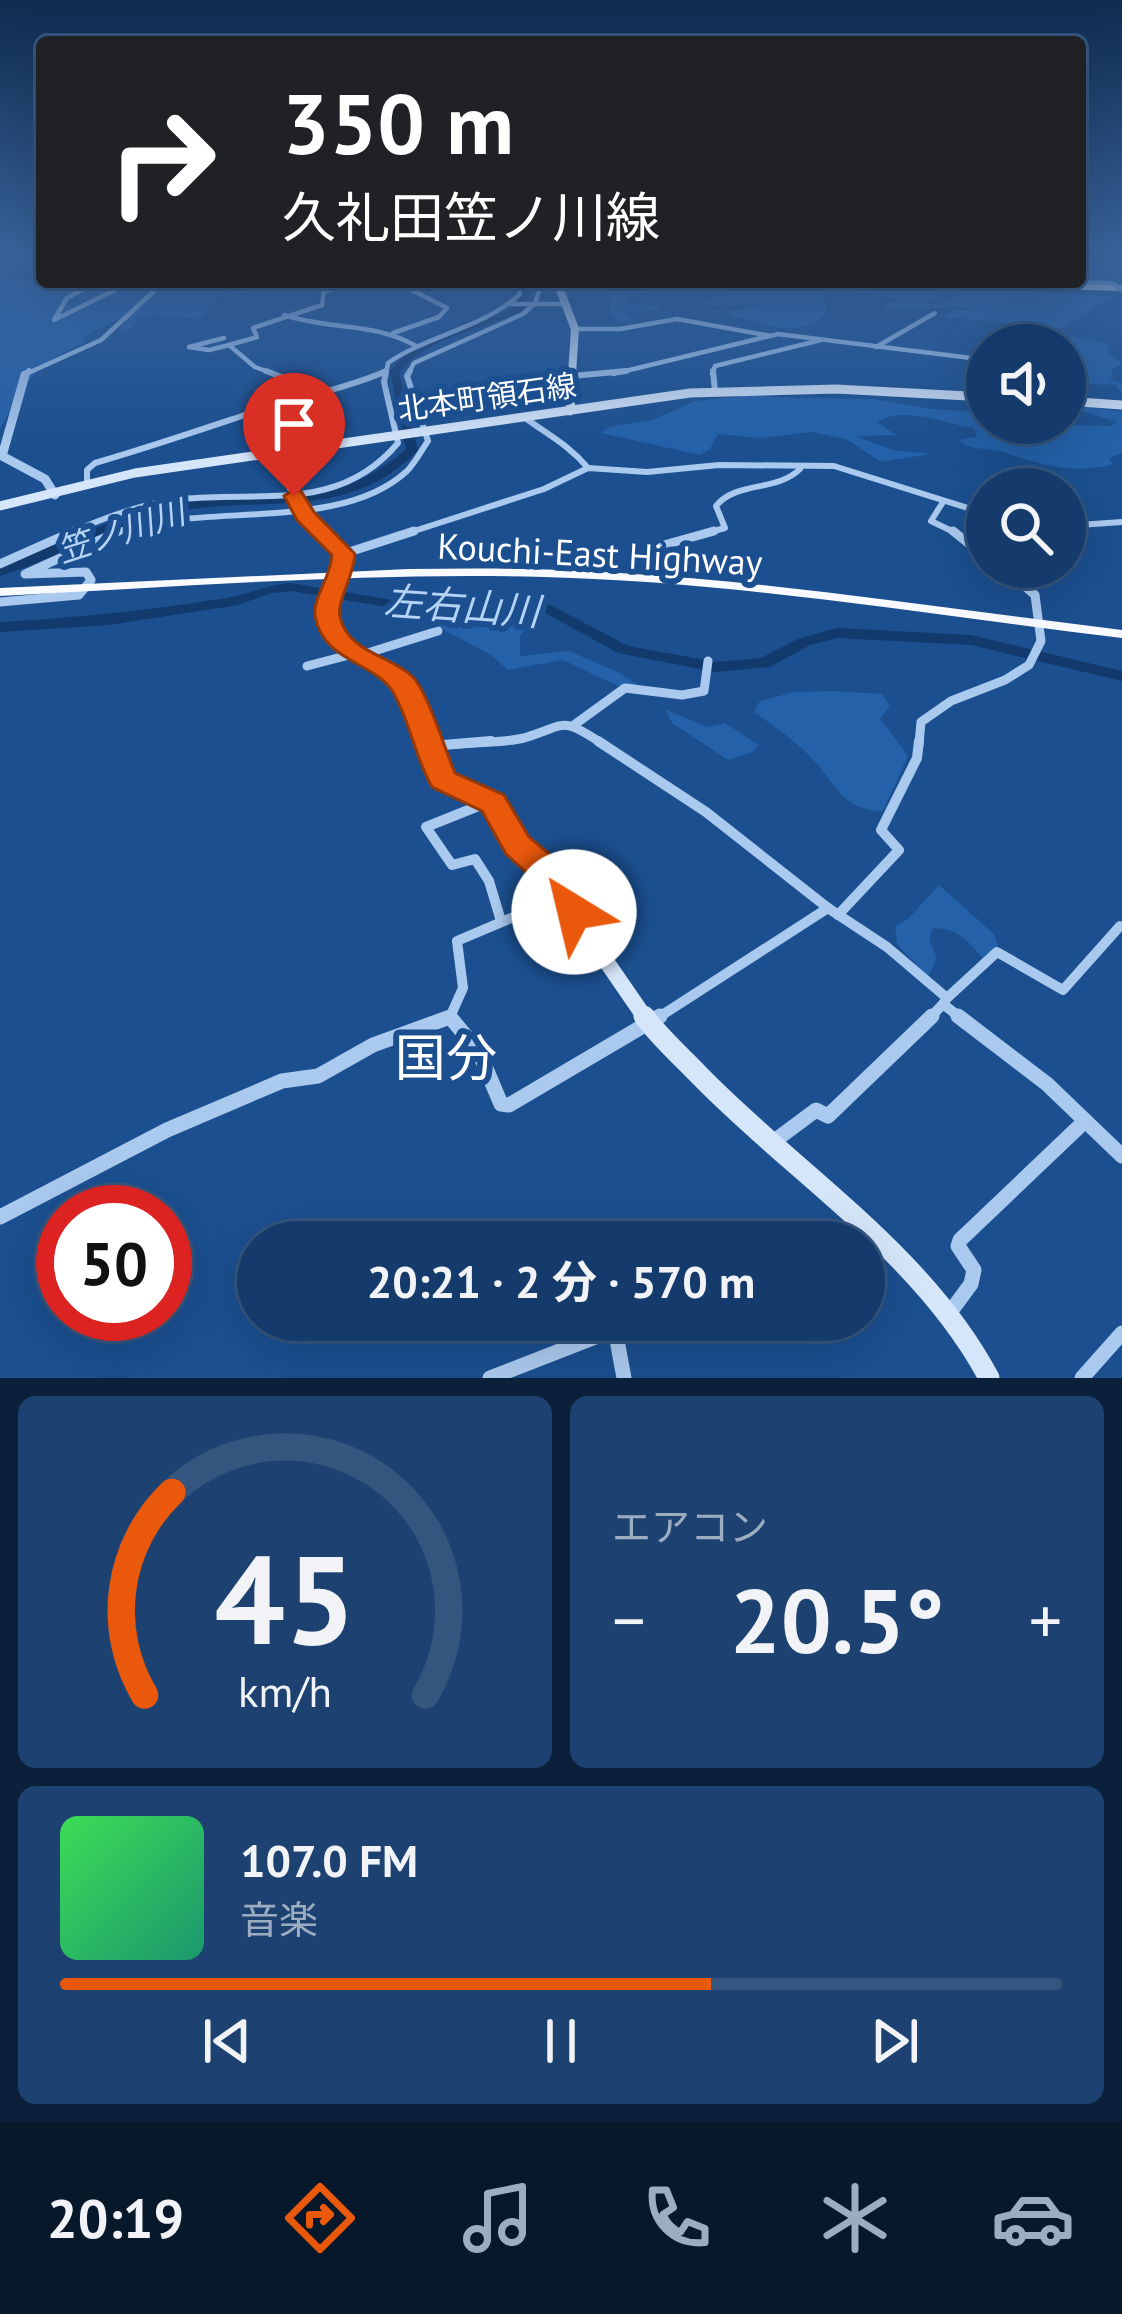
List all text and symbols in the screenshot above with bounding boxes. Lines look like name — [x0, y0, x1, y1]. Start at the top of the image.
text: 350 m — [282, 68, 514, 177]
icon: right — [84, 84, 240, 240]
text: 久礼田笠ノ川線 — [282, 182, 660, 252]
map controls — [966, 324, 1086, 588]
button: sound — [966, 324, 1086, 444]
street label: 北本町領石線 — [395, 365, 579, 428]
pin — [243, 373, 345, 496]
icon: arrive — [261, 391, 327, 457]
button: search — [966, 468, 1086, 588]
water label: 笠ノ川川 — [51, 489, 193, 571]
street label: Kouchi-East Highway — [436, 522, 764, 585]
water label: 左右山川 — [382, 575, 546, 637]
position arrow — [511, 849, 637, 975]
district label: 国分 — [395, 1024, 497, 1090]
speed limit sign: 50 — [36, 1185, 192, 1341]
text: 20:21 · 2 分 · 570 m — [367, 1252, 755, 1310]
text: エアコン — [612, 1501, 768, 1552]
text: 45 — [214, 1517, 356, 1678]
text: 20.5° — [730, 1561, 944, 1678]
text: − — [612, 1577, 645, 1662]
text: + — [1029, 1577, 1062, 1662]
text: km/h — [238, 1663, 332, 1719]
text: 107.0 FM — [240, 1831, 418, 1889]
text: 音楽 — [240, 1894, 318, 1945]
icon: previous — [194, 2008, 260, 2074]
icon: pause — [528, 2008, 594, 2074]
icon: next — [862, 2008, 928, 2074]
icon: directions — [278, 2176, 362, 2260]
icon: music — [456, 2176, 540, 2260]
icon: phone — [635, 2176, 719, 2260]
icon: climate — [813, 2176, 897, 2260]
icon: car — [991, 2176, 1075, 2260]
text: 20:19 — [47, 2183, 184, 2253]

